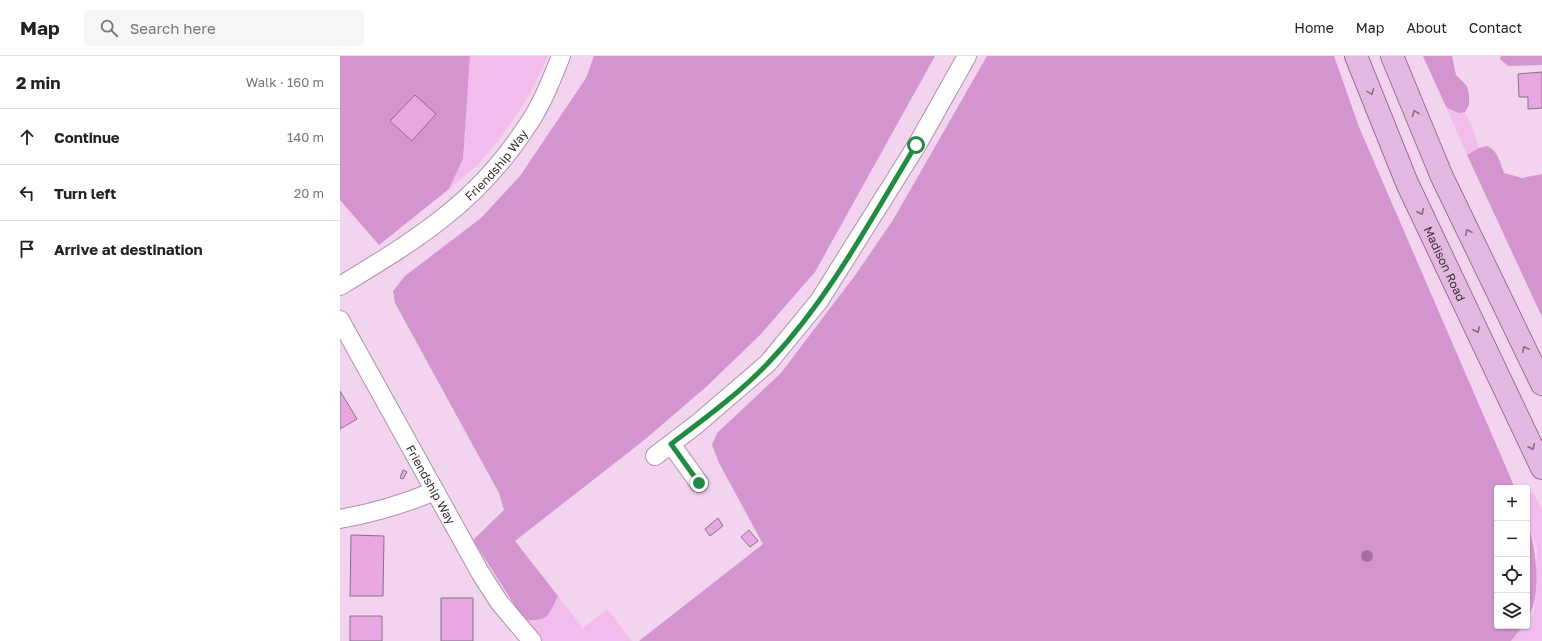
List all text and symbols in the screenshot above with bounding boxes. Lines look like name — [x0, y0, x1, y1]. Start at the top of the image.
search box — [84, 10, 364, 46]
text: Map — [20, 16, 60, 39]
icon: search — [98, 17, 120, 39]
text: Search here — [130, 19, 216, 37]
text: Home — [1294, 19, 1334, 36]
text: Map — [1356, 19, 1384, 36]
text: About — [1406, 19, 1447, 36]
text: Contact — [1469, 19, 1522, 36]
text: 2 min — [16, 72, 60, 93]
text: Walk · 160 m — [246, 74, 324, 90]
one-way arrow — [1366, 89, 1374, 96]
one-way arrow — [1412, 110, 1420, 117]
icon: ahead — [16, 126, 38, 148]
street label: Friendship Way — [462, 126, 530, 203]
text: Continue — [54, 128, 120, 146]
text: 140 m — [287, 129, 324, 145]
route start — [907, 136, 925, 154]
icon: left — [16, 182, 38, 204]
text: Turn left — [54, 184, 116, 202]
text: 20 m — [294, 185, 324, 201]
one-way arrow — [1416, 208, 1424, 215]
street label: Madison Road — [1421, 224, 1469, 303]
one-way arrow — [1465, 229, 1473, 236]
icon: arrive — [16, 238, 38, 260]
text: Arrive at destination — [54, 240, 203, 258]
one-way arrow — [1472, 326, 1480, 333]
one-way arrow — [1522, 346, 1530, 353]
street label: Friendship Way — [403, 442, 459, 527]
one-way arrow — [1527, 443, 1535, 451]
route end — [690, 474, 708, 492]
map controls — [1494, 485, 1530, 629]
button: + — [1494, 485, 1530, 521]
button: − — [1494, 521, 1530, 557]
button: locate — [1494, 557, 1530, 593]
button: layers — [1494, 593, 1530, 629]

